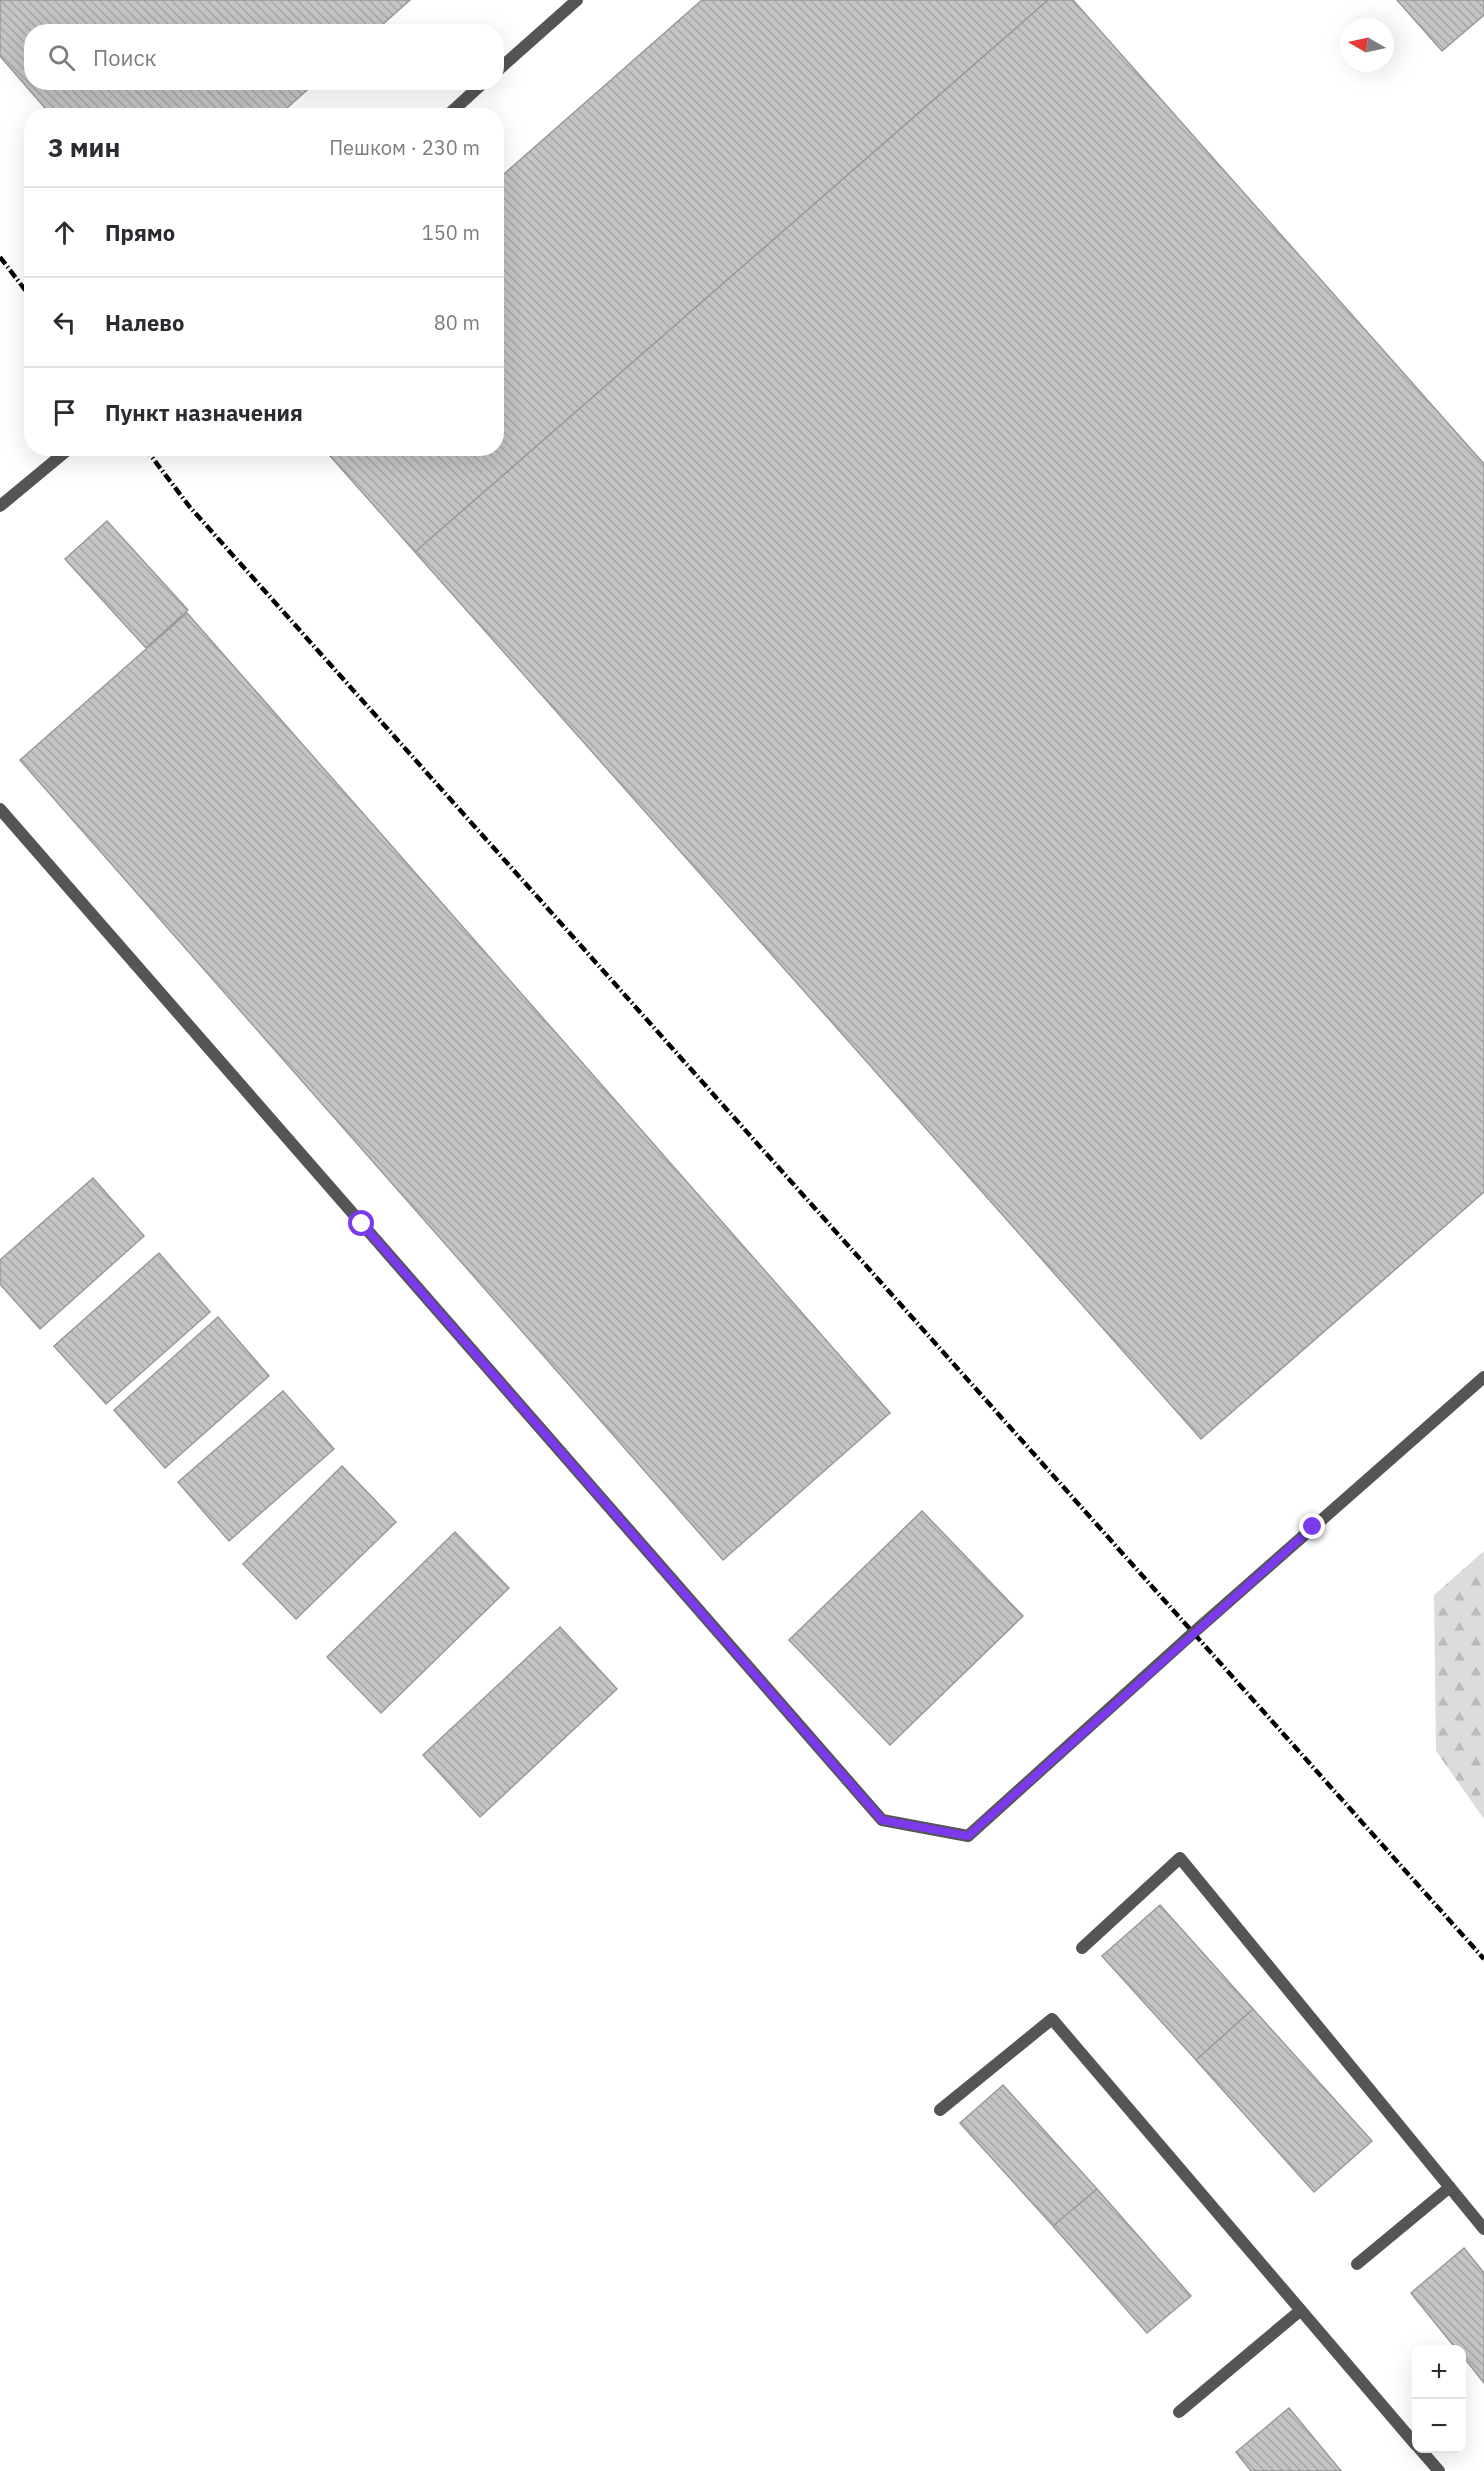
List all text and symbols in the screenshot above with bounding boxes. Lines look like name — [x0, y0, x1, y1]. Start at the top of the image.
north arrow — [1340, 18, 1394, 72]
search box — [24, 24, 504, 90]
icon: search — [45, 41, 78, 74]
text: Поиск — [93, 43, 157, 72]
text: 3 мин — [48, 130, 120, 164]
text: Пешком · 230 m — [329, 134, 480, 161]
icon: ahead — [48, 216, 81, 249]
text: Прямо — [105, 218, 175, 247]
text: 150 m — [422, 219, 480, 246]
icon: left — [48, 306, 81, 339]
text: Налево — [105, 308, 184, 337]
text: 80 m — [434, 309, 480, 336]
icon: arrive — [48, 396, 81, 429]
text: Пункт назначения — [105, 398, 303, 427]
route start — [348, 1210, 374, 1236]
route end — [1299, 1513, 1325, 1539]
map controls — [1412, 2345, 1466, 2453]
button: + — [1412, 2345, 1466, 2399]
button: − — [1412, 2399, 1466, 2453]

